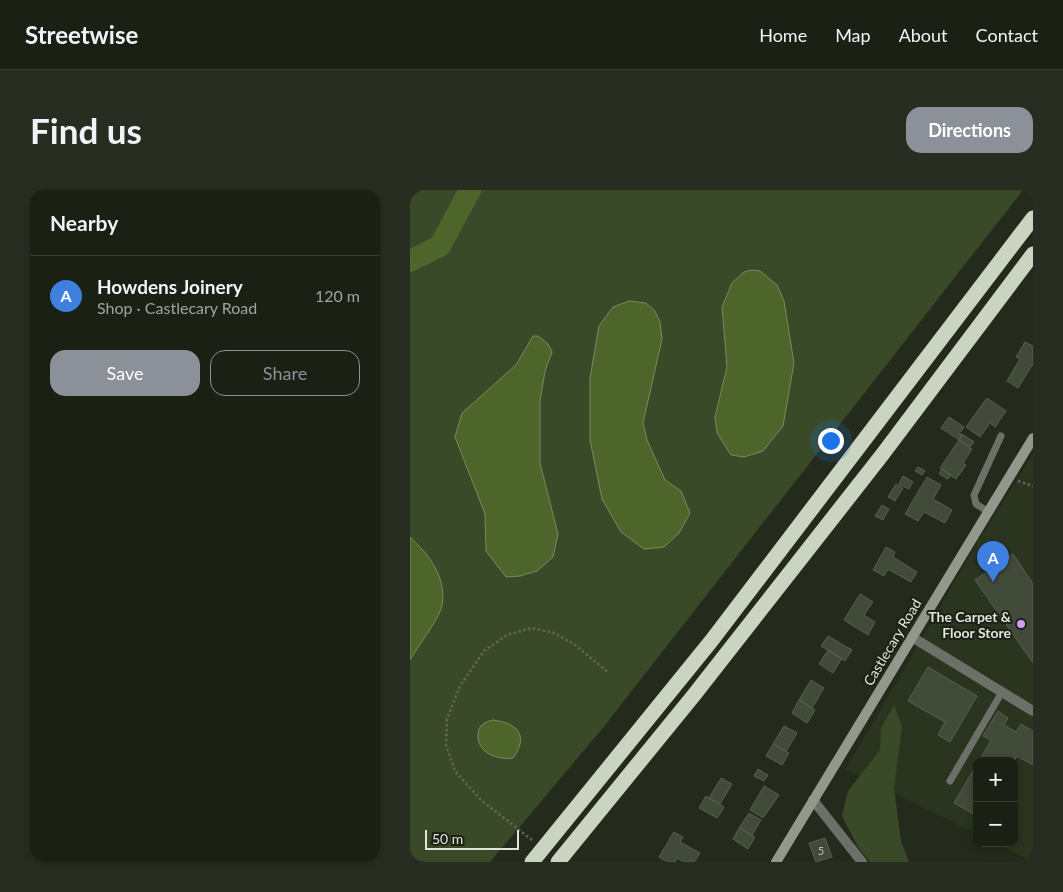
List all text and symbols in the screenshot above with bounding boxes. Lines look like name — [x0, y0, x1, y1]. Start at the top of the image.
text: Streetwise — [25, 20, 138, 49]
text: Home — [759, 24, 807, 46]
text: Map — [835, 24, 871, 46]
text: About — [899, 24, 948, 46]
text: Contact — [976, 24, 1038, 46]
button: Directions — [906, 107, 1033, 153]
text: Find us — [30, 109, 142, 151]
text: Nearby — [50, 210, 118, 235]
text: Howdens Joinery — [97, 275, 243, 298]
text: A — [60, 286, 72, 305]
text: 120 m — [315, 286, 360, 305]
text: Shop · Castlecary Road — [97, 298, 257, 317]
button: Save — [50, 350, 200, 396]
button: Share — [210, 350, 360, 396]
your location — [818, 428, 844, 454]
pin: A — [977, 541, 1009, 582]
street label: Castlecary Road — [859, 595, 925, 689]
place label: The Carpet & Floor Store — [928, 608, 1012, 641]
marker: The Carpet & Floor Store — [1015, 618, 1027, 630]
map controls — [973, 757, 1018, 847]
button: + — [973, 757, 1018, 802]
button: − — [973, 802, 1018, 847]
scale bar — [425, 827, 519, 850]
text: 50 m — [432, 830, 463, 847]
house number: 5 — [818, 844, 824, 857]

